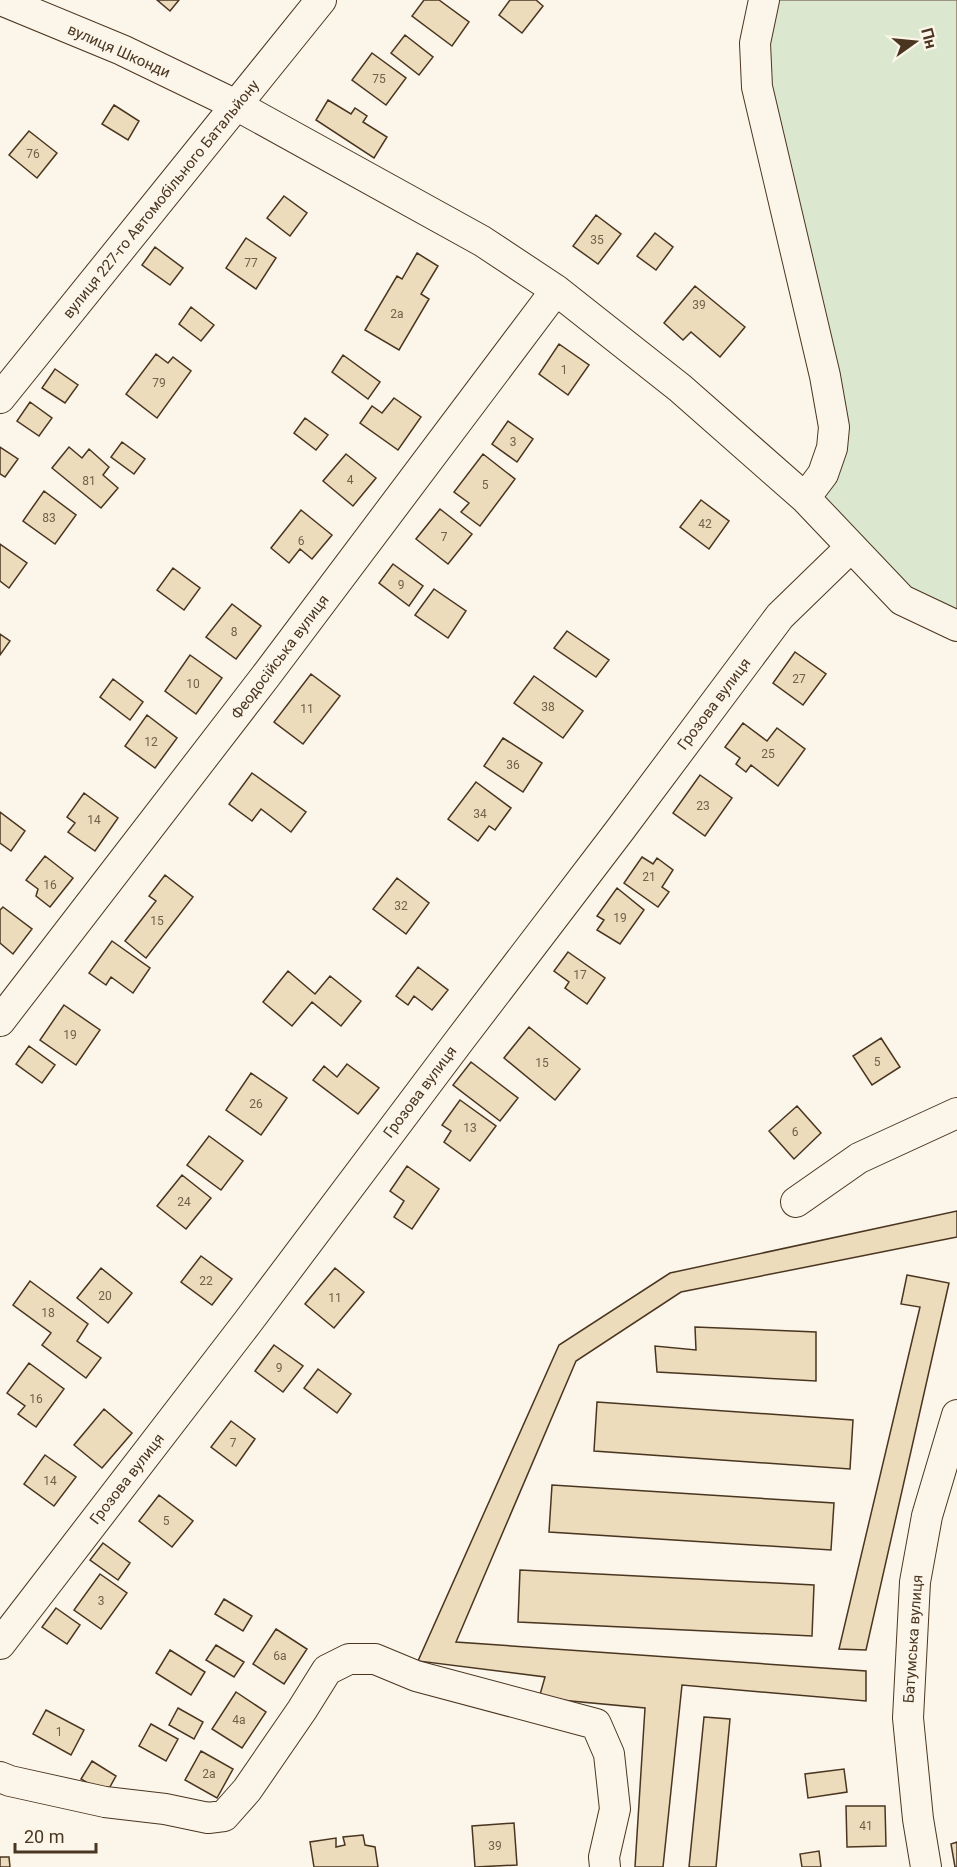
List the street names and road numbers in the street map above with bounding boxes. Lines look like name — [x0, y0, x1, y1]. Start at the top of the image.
street label: вулиця Шконди — [65, 20, 173, 82]
street label: вулиця 227-го Автомобільного Батальйону — [59, 76, 263, 322]
street label: Феодосійська вулиця — [227, 591, 333, 723]
street label: Грозова вулиця — [674, 655, 754, 753]
street label: Грозова вулиця — [380, 1043, 460, 1141]
street label: Грозова вулиця — [86, 1430, 168, 1528]
street label: Батумська вулиця — [900, 1574, 926, 1704]

